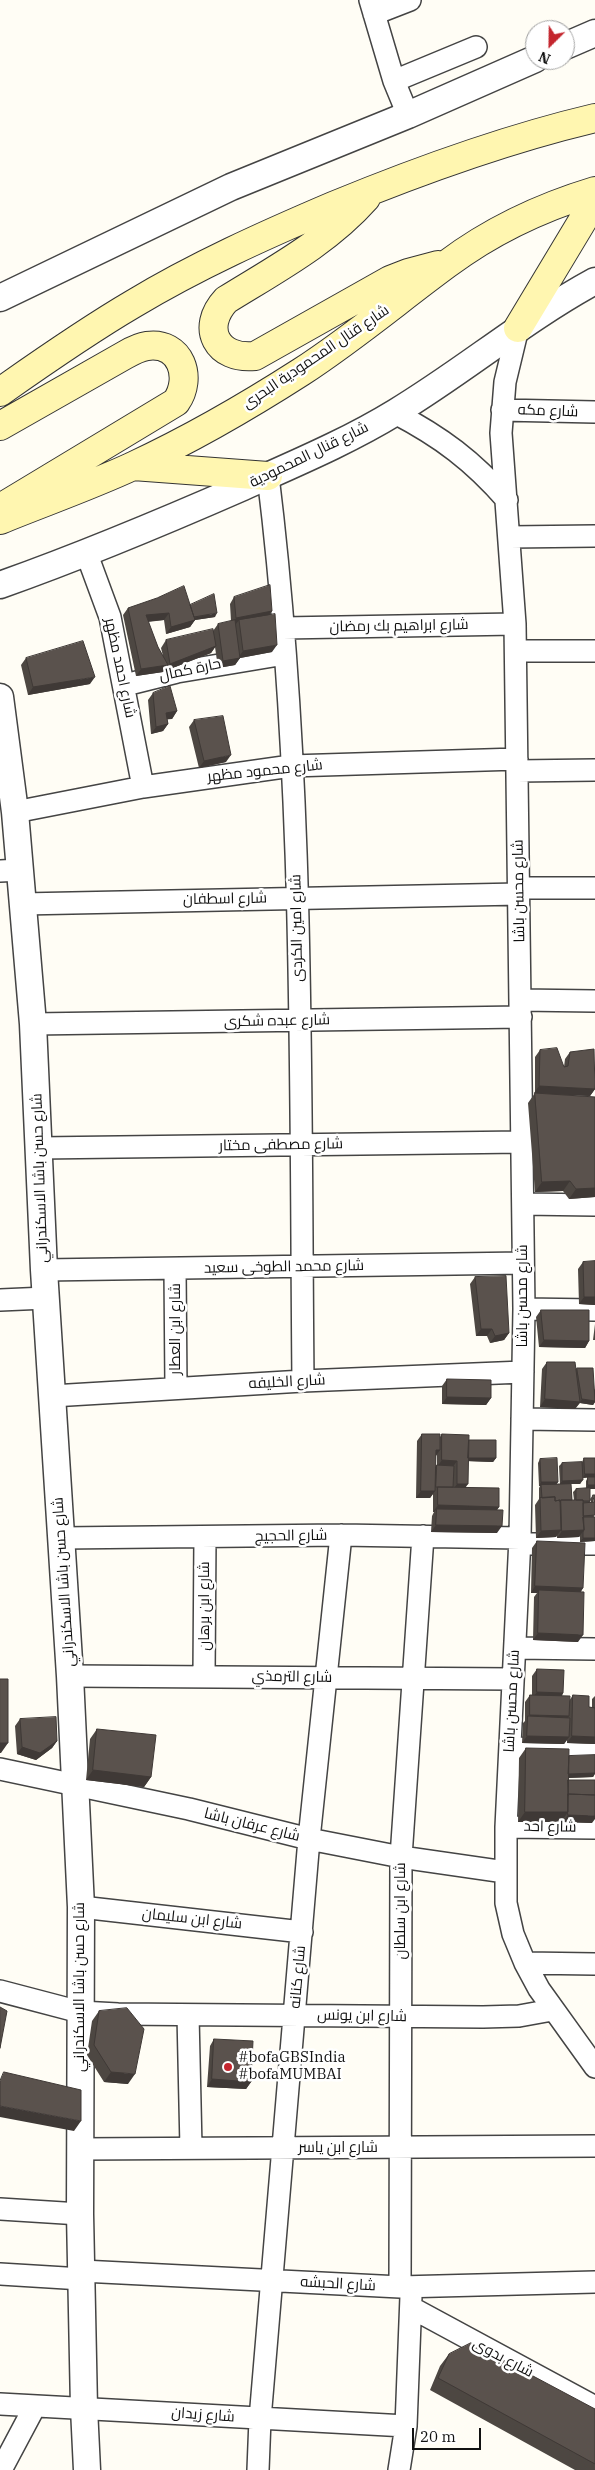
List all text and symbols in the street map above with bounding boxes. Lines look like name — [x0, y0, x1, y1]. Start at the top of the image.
north arrow — [525, 20, 575, 70]
text: N — [536, 47, 553, 68]
street label: شارع قنال المحمودية البحرى — [239, 301, 393, 413]
street label: شارع مكه — [517, 401, 579, 421]
street label: شارع قنال المحمودية — [247, 418, 371, 492]
street label: شارع احمد مظهر — [101, 616, 139, 720]
street label: شارع ابراهيم بك رمضان — [329, 616, 469, 636]
street label: حارة كمال — [157, 655, 223, 685]
street label: شارع محمود مظهر — [206, 756, 324, 786]
street label: شارع محسن باشا — [509, 839, 529, 943]
street label: شارع امين الكردى — [287, 874, 307, 982]
street label: شارع اسطفان — [183, 889, 267, 909]
street label: شارع عبده شكرى — [224, 1011, 330, 1031]
street label: شارع حسن باشا الاسكندراني — [28, 1093, 52, 1263]
street label: شارع مصطفى مختار — [219, 1135, 343, 1155]
street label: شارع محسن باشا — [514, 1244, 532, 1348]
street label: شارع محمد الطوخى سعيد — [204, 1257, 364, 1277]
street label: شارع ابن العطار — [167, 1283, 185, 1375]
street label: شارع الخليفه — [248, 1371, 326, 1393]
street label: شارع حسن باشا الاسكندراني — [49, 1497, 79, 1667]
street label: شارع الحجيج — [255, 1526, 327, 1546]
street label: شارع ابن برهان — [196, 1561, 214, 1651]
street label: شارع محسن باشا — [500, 1649, 524, 1753]
street label: شارع الترمذي — [251, 1667, 333, 1687]
street label: شارع عرفان باشا — [202, 1804, 302, 1846]
street label: شارع احد — [523, 1818, 577, 1836]
street label: شارع ابن سلطان — [392, 1862, 410, 1960]
street label: شارع حسن باشا الاسكندراني — [71, 1902, 89, 2072]
street label: شارع ابن سليمان — [141, 1905, 243, 1933]
street label: شارع كنانه — [286, 1945, 310, 2009]
street label: شارع ابن يونس — [317, 2006, 407, 2026]
place label: #bofaGBSIndia #bofaMUMBAI — [238, 2049, 346, 2084]
marker: #bofaGBSIndia #bofaMUMBAI — [222, 2061, 234, 2073]
street label: شارع ابن ياسر — [298, 2139, 378, 2157]
street label: شارع الحبشه — [300, 2273, 376, 2295]
street label: شارع بدوى — [470, 2335, 536, 2381]
street label: شارع زيدان — [171, 2404, 235, 2426]
scale bar — [415, 2418, 484, 2450]
text: 20 m — [420, 2427, 456, 2446]

